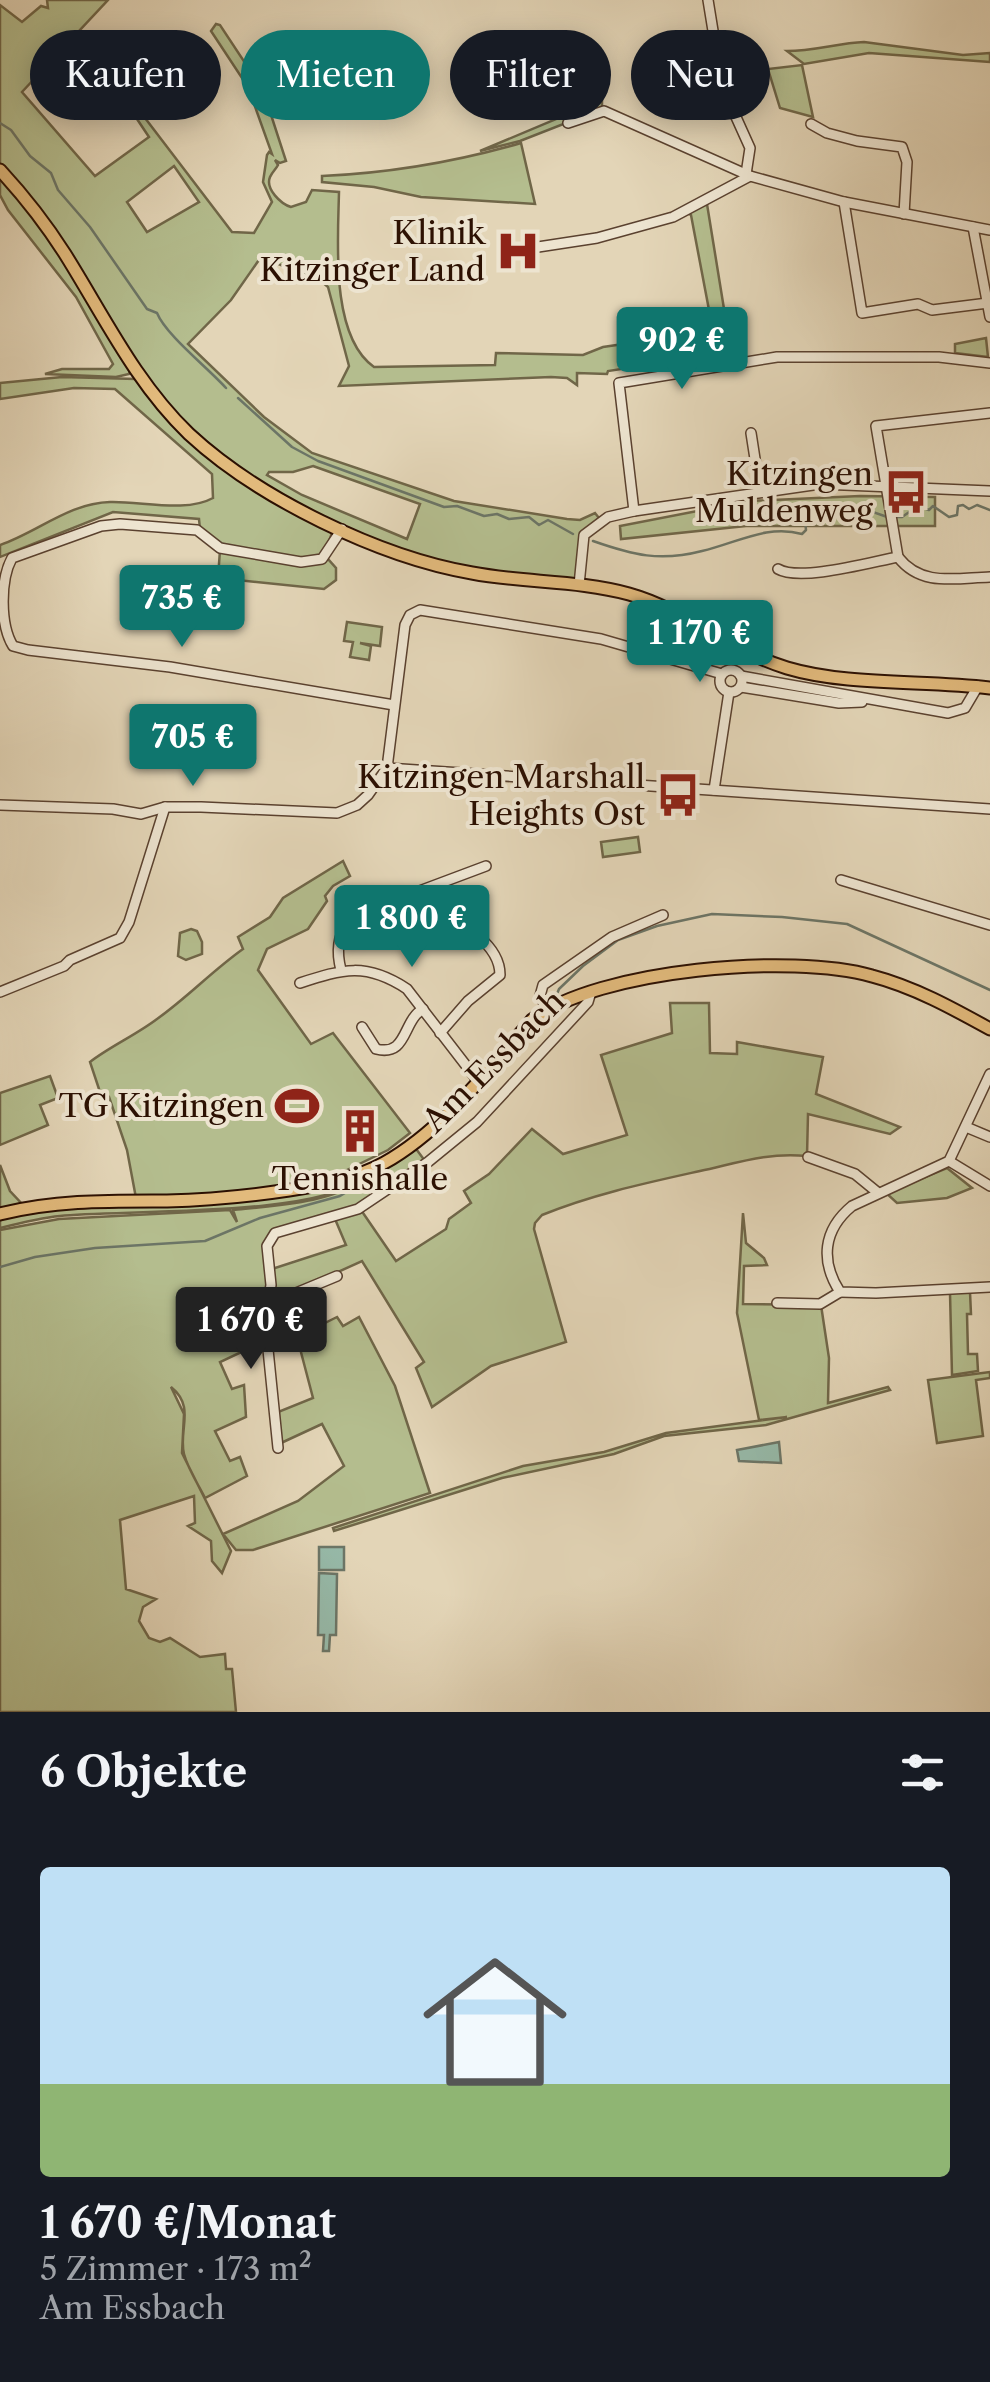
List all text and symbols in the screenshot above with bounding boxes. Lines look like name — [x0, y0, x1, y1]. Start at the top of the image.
chip: Kaufen — [30, 30, 221, 120]
chip: Mieten — [241, 30, 430, 120]
chip: Filter — [450, 30, 611, 120]
chip: Neu — [631, 30, 770, 120]
place label: Klinik Kitzinger Land — [259, 213, 486, 289]
hospital icon: Klinik Kitzinger Land — [494, 227, 542, 275]
pin: 902 € — [612, 307, 752, 392]
text: 902 € — [639, 320, 725, 359]
place label: Kitzingen Muldenweg — [695, 454, 874, 530]
bus stop icon: Kitzingen Muldenweg — [882, 468, 930, 516]
pin: 735 € — [112, 565, 252, 650]
text: 735 € — [142, 578, 222, 617]
pin: 1 170 € — [608, 600, 792, 685]
text: 1 170 € — [649, 613, 751, 652]
pin: 705 € — [123, 704, 263, 789]
text: 705 € — [151, 717, 235, 756]
place label: Kitzingen Marshall Heights Ost — [357, 757, 646, 833]
bus stop icon: Kitzingen Marshall Heights Ost — [654, 771, 702, 819]
pin: 1 800 € — [320, 885, 504, 970]
text: 1 800 € — [356, 898, 468, 937]
street label: Am Essbach — [414, 981, 573, 1141]
sports icon: TG Kitzingen — [273, 1082, 321, 1130]
place label: TG Kitzingen — [59, 1086, 264, 1125]
building icon: Tennishalle — [336, 1107, 384, 1155]
place label: Tennishalle — [272, 1159, 448, 1198]
pin: 1 670 € — [159, 1287, 343, 1372]
text: 1 670 € — [198, 1300, 304, 1339]
icon: filters — [895, 1745, 950, 1800]
text: 6 Objekte — [40, 1746, 247, 1798]
icon: home — [405, 1932, 585, 2112]
text: 1 670 €/Monat — [40, 2197, 336, 2249]
text: 5 Zimmer · 173 m² — [40, 2249, 312, 2288]
text: Am Essbach — [40, 2288, 225, 2327]

